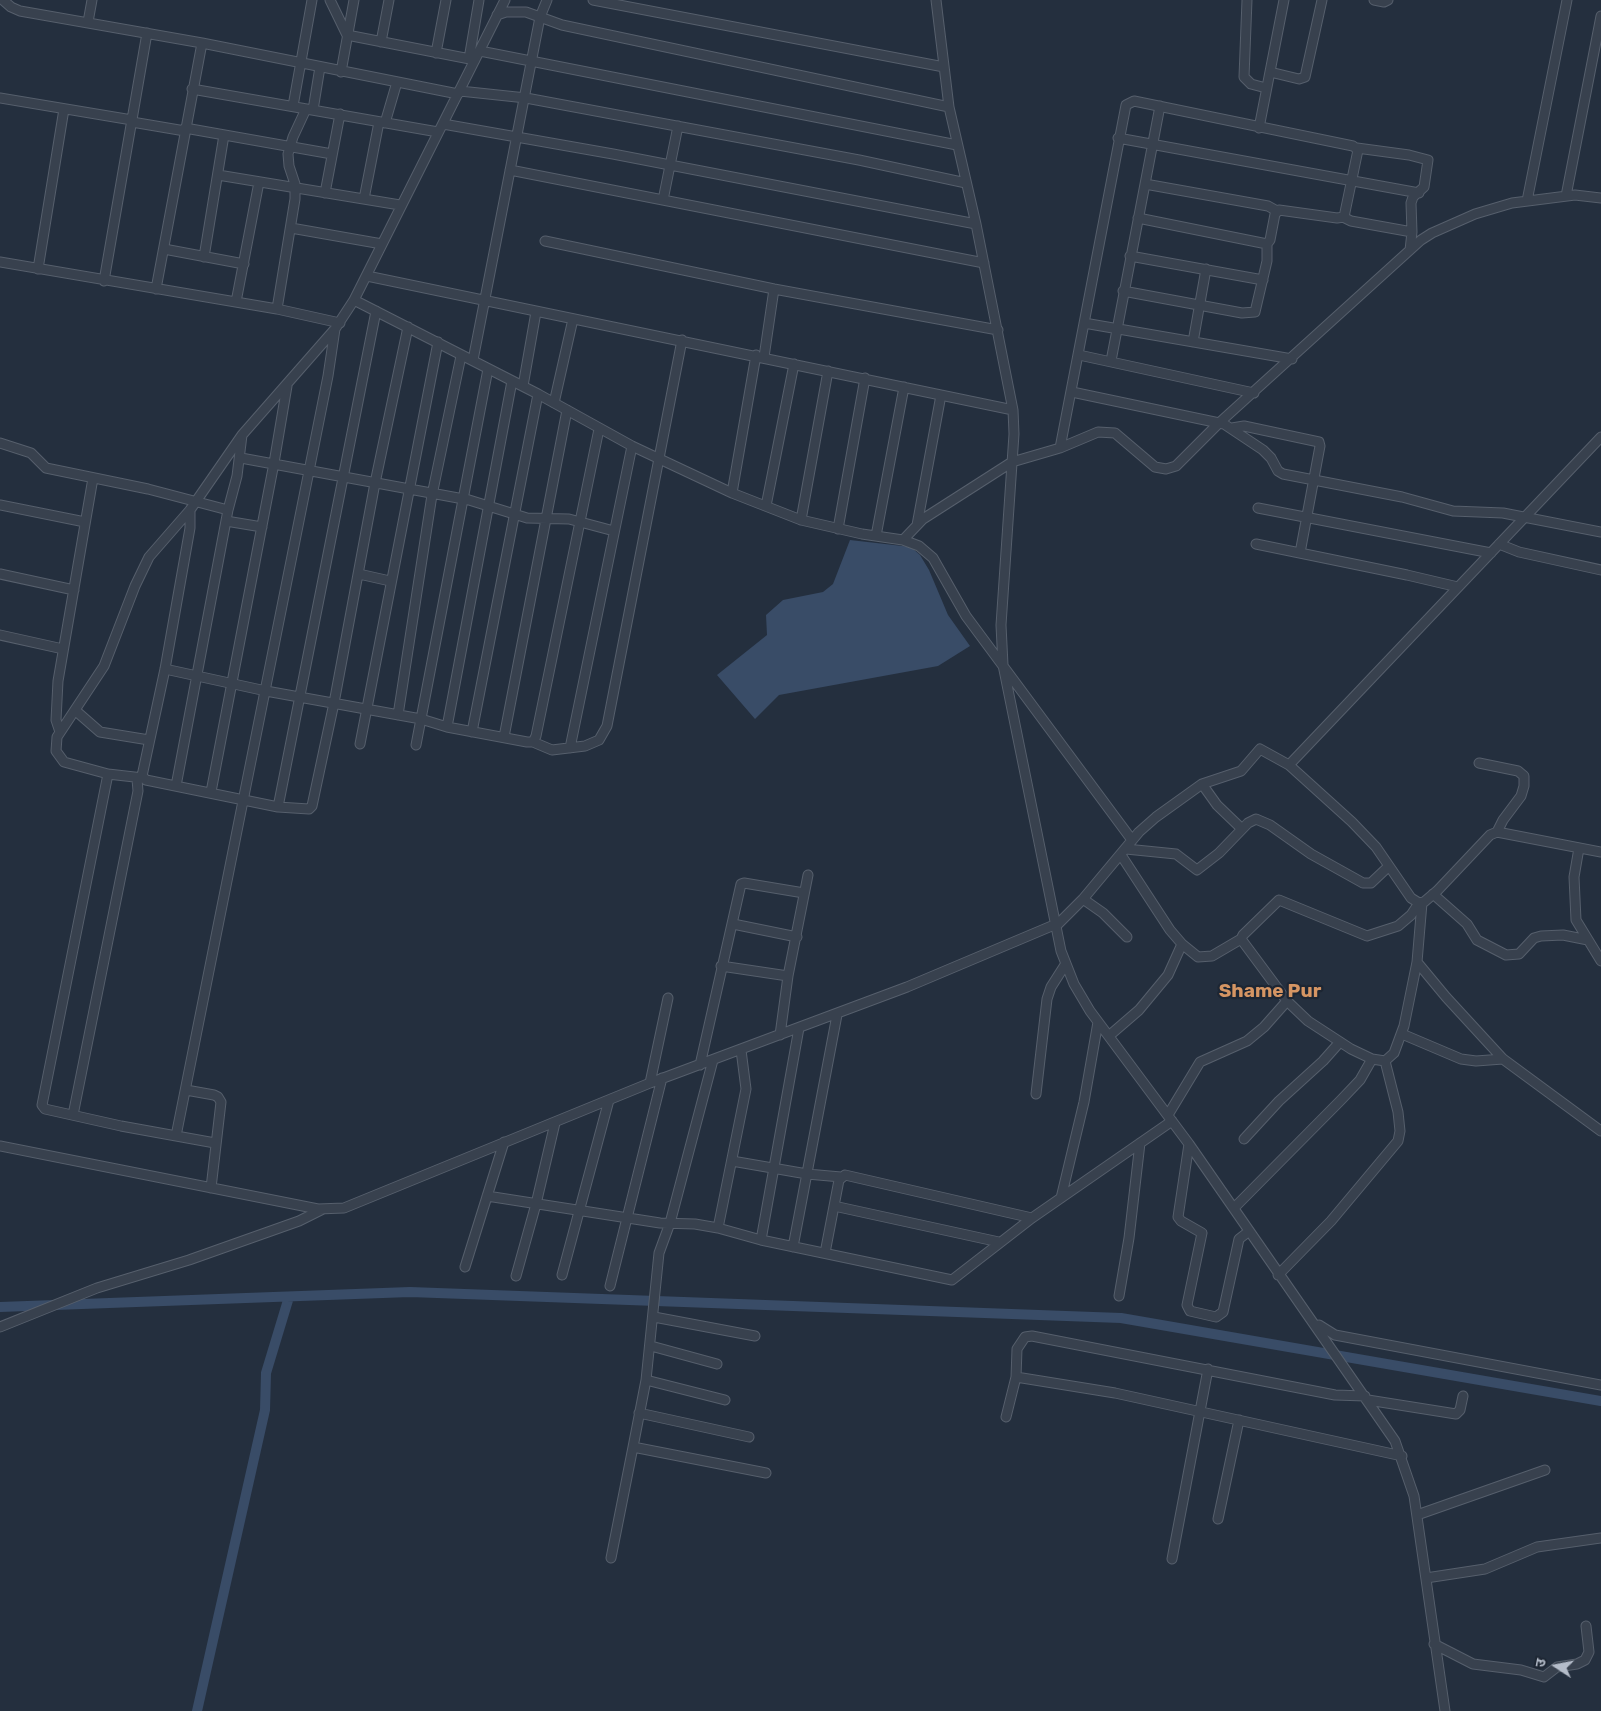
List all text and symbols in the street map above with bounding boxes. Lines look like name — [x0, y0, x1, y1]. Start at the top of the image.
district label: Shame Pur — [1219, 981, 1321, 1003]
north arrow — [1531, 1641, 1581, 1691]
text: उ — [1532, 1657, 1550, 1669]

